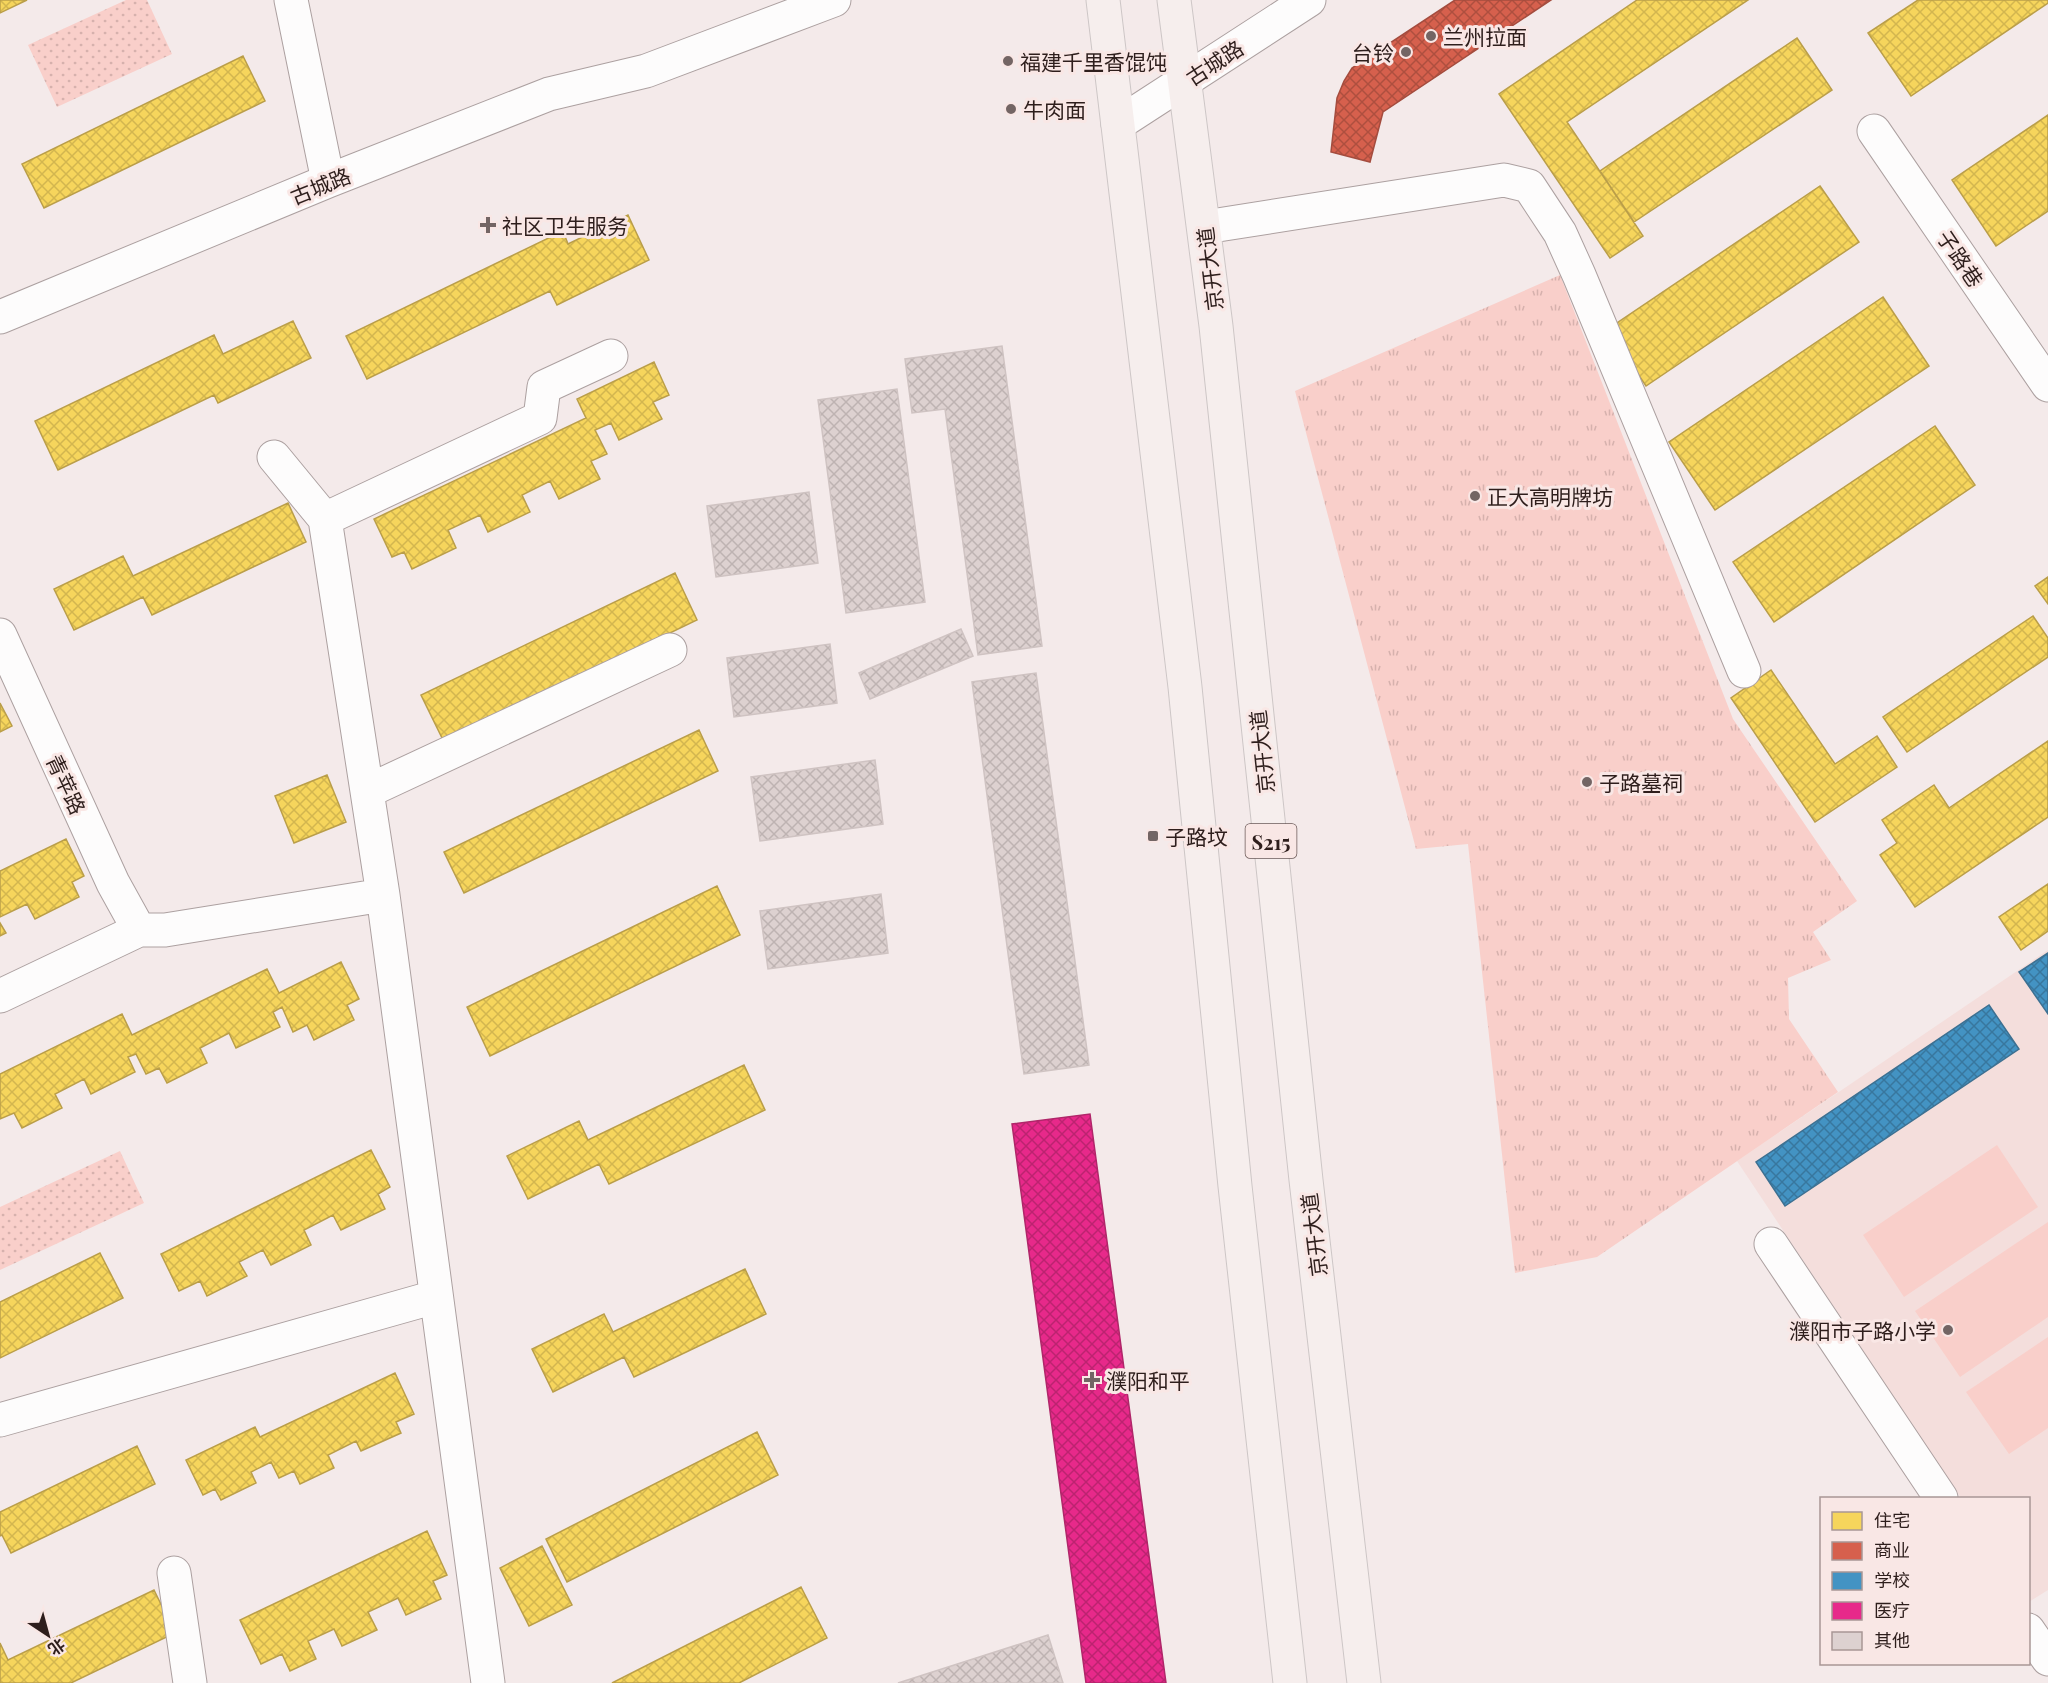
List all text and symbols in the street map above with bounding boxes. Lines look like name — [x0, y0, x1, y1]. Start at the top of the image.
place label: 兰州拉面 — [1443, 22, 1527, 50]
marker: 兰州拉面 — [1424, 29, 1438, 43]
street label: 古城路 — [1180, 33, 1248, 91]
place label: 台铃 — [1352, 38, 1394, 66]
marker: 台铃 — [1399, 45, 1413, 59]
place label: 福建千里香馄饨 — [1020, 47, 1167, 75]
marker: 福建千里香馄饨 — [1001, 54, 1015, 68]
place label: 牛肉面 — [1023, 95, 1086, 123]
marker: 牛肉面 — [1004, 102, 1018, 116]
street label: 古城路 — [286, 160, 354, 210]
place label: 社区卫生服务 — [502, 211, 628, 239]
marker: 社区卫生服务 — [479, 216, 497, 234]
street label: 子路巷 — [1932, 224, 1990, 292]
street label: 京开大道 — [1190, 226, 1228, 312]
place label: 正大高明牌坊 — [1487, 482, 1613, 510]
marker: 正大高明牌坊 — [1468, 489, 1482, 503]
street label: 京开大道 — [1243, 709, 1279, 795]
street label: 青苹路 — [41, 750, 93, 818]
place label: 子路墓祠 — [1599, 768, 1683, 796]
marker: 子路墓祠 — [1580, 775, 1594, 789]
place label: 子路坟 — [1165, 822, 1228, 850]
road number: S215 — [1246, 824, 1296, 858]
marker: 子路坟 — [1146, 829, 1160, 843]
street label: 京开大道 — [1294, 1192, 1332, 1278]
place label: 濮阳市子路小学 — [1789, 1316, 1936, 1344]
marker: 濮阳市子路小学 — [1941, 1323, 1955, 1337]
place label: 濮阳和平 — [1106, 1366, 1190, 1394]
marker: 濮阳和平 — [1083, 1371, 1101, 1389]
legend — [1820, 1497, 2030, 1665]
text: 住宅 — [1874, 1508, 1910, 1532]
text: 商业 — [1874, 1538, 1910, 1562]
text: 学校 — [1874, 1568, 1910, 1592]
text: 医疗 — [1874, 1598, 1910, 1622]
north arrow — [18, 1605, 78, 1665]
text: 其他 — [1874, 1628, 1910, 1652]
text: 北 — [44, 1634, 70, 1661]

